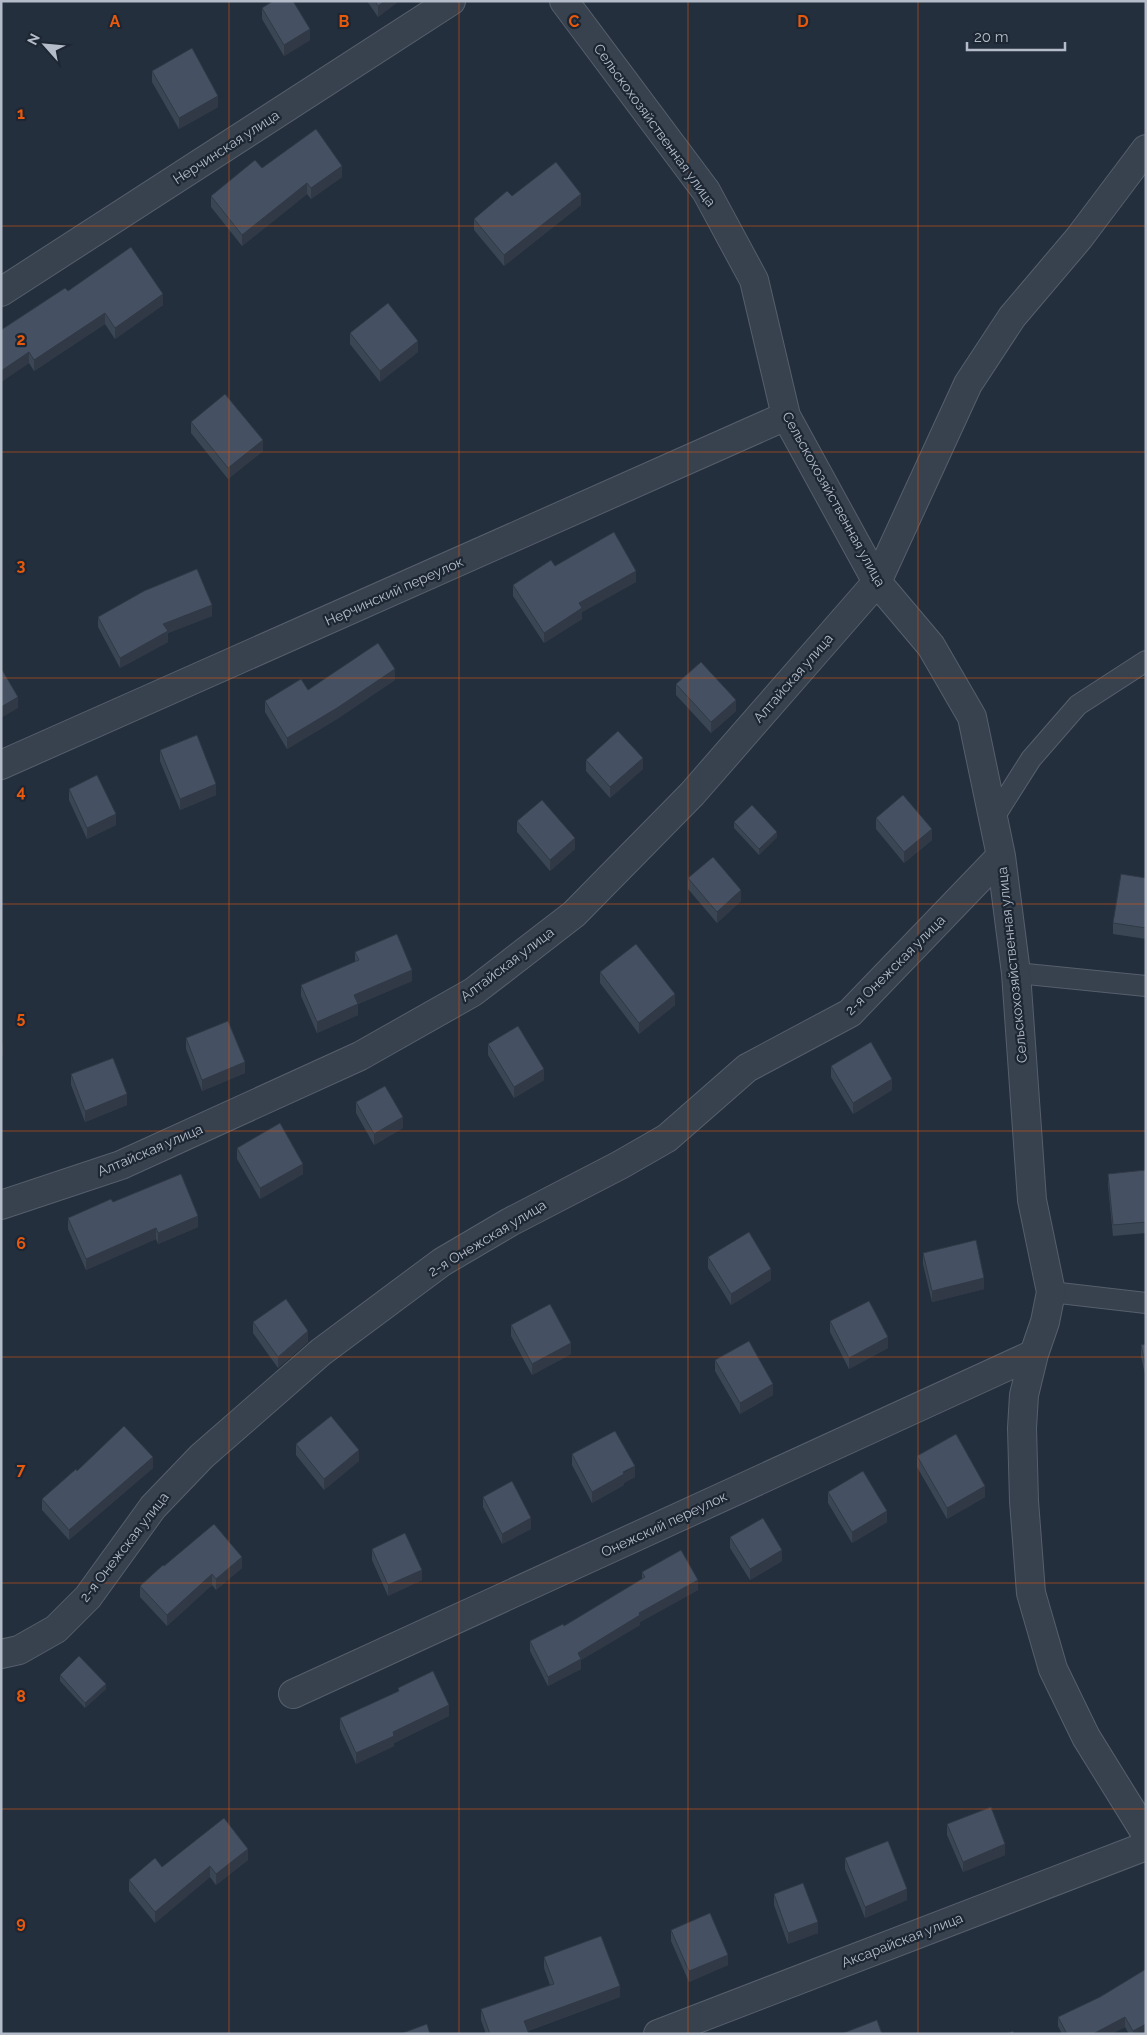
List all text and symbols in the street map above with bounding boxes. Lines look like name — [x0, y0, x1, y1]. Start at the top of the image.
text: A — [110, 12, 121, 31]
text: B — [339, 12, 350, 31]
text: C — [569, 12, 580, 31]
text: D — [797, 12, 809, 31]
north arrow — [20, 20, 70, 70]
scale bar — [967, 20, 1064, 52]
text: 20 m — [974, 28, 1009, 46]
text: N — [24, 31, 43, 47]
street label: Сельскохозяйственная улица — [591, 41, 719, 209]
text: 1 — [17, 104, 25, 123]
street label: Нерчинская улица — [170, 107, 282, 187]
text: 2 — [16, 330, 26, 349]
street label: Сельскохозяйственная улица — [779, 409, 889, 589]
street label: Нерчинский переулок — [322, 553, 466, 629]
text: 3 — [17, 556, 26, 575]
street label: Алтайская улица — [750, 630, 836, 726]
text: 4 — [16, 782, 26, 801]
street label: Сельскохозяйственная улица — [994, 866, 1030, 1064]
street label: 2-я Онежская улица — [842, 912, 948, 1018]
street label: Алтайская улица — [457, 924, 557, 1004]
text: 5 — [17, 1008, 26, 1027]
street label: Алтайская улица — [95, 1121, 205, 1179]
street label: 2-я Онежская улица — [425, 1196, 549, 1280]
text: 6 — [16, 1234, 26, 1253]
text: 7 — [17, 1460, 26, 1479]
street label: Онежский переулок — [599, 1488, 729, 1560]
street label: 2-я Онежская улица — [76, 1489, 172, 1605]
text: 8 — [16, 1687, 26, 1706]
street label: Аксарайская улица — [839, 1909, 965, 1971]
text: 9 — [16, 1913, 26, 1932]

